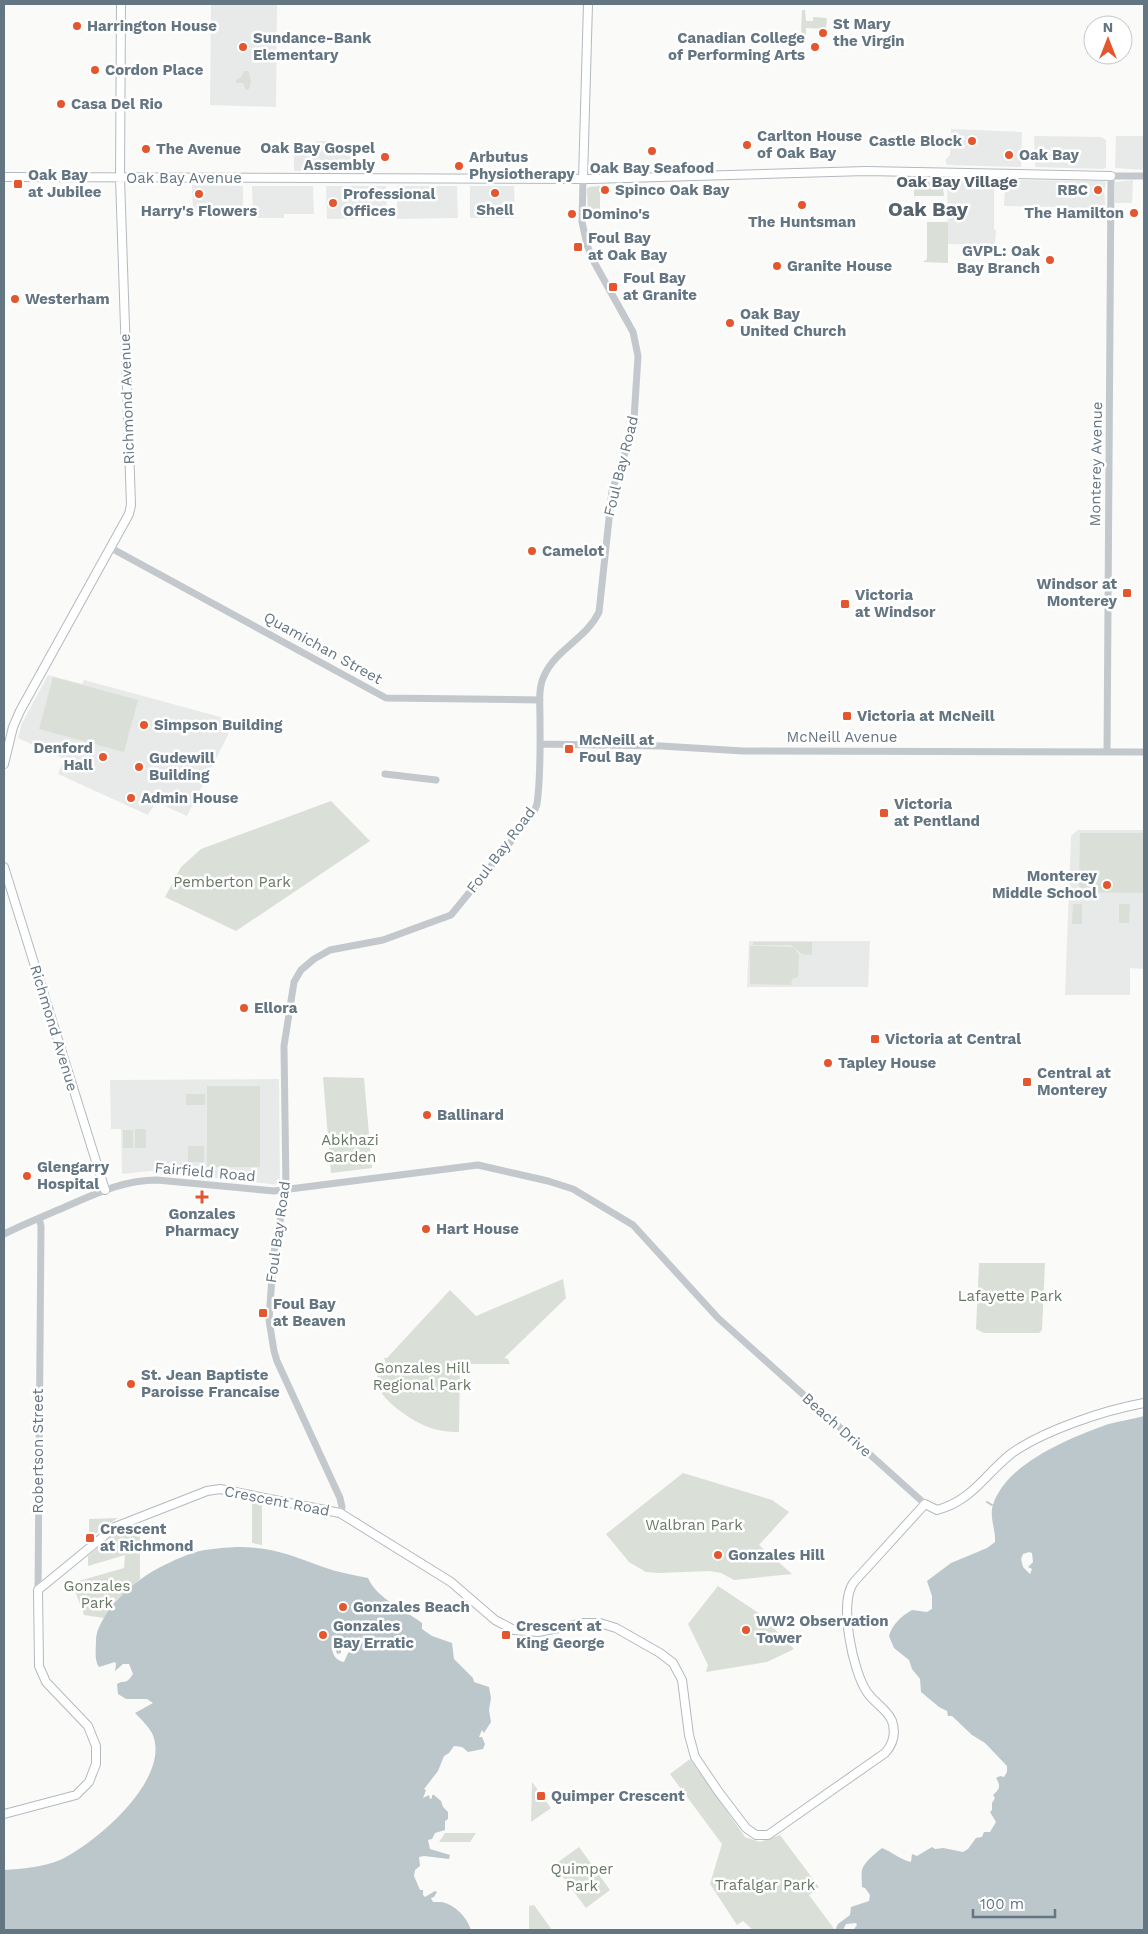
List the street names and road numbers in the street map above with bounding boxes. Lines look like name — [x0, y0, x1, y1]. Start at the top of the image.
street label: Oak Bay Avenue — [126, 169, 242, 187]
street label: Richmond Avenue — [116, 333, 138, 465]
street label: Monterey Avenue — [1086, 401, 1106, 527]
street label: Foul Bay Road — [600, 414, 642, 518]
street label: Quamichan Street — [260, 608, 386, 688]
street label: McNeill Avenue — [787, 728, 897, 746]
street label: Foul Bay Road — [463, 804, 539, 896]
street label: Richmond Avenue — [26, 963, 82, 1093]
street label: Fairfield Road — [154, 1159, 256, 1185]
street label: Foul Bay Road — [262, 1180, 294, 1284]
street label: Robertson Street — [29, 1388, 47, 1514]
street label: Beach Drive — [799, 1389, 875, 1461]
street label: Crescent Road — [223, 1482, 331, 1520]

